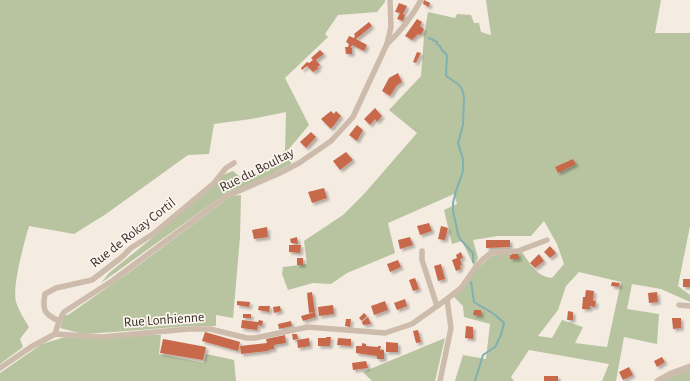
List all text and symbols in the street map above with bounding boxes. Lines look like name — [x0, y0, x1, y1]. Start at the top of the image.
street label: Rue du Boultay — [217, 145, 297, 195]
street label: Rue de Rokay Cortil — [88, 196, 178, 270]
street label: Rue Lonhienne — [123, 310, 205, 330]

